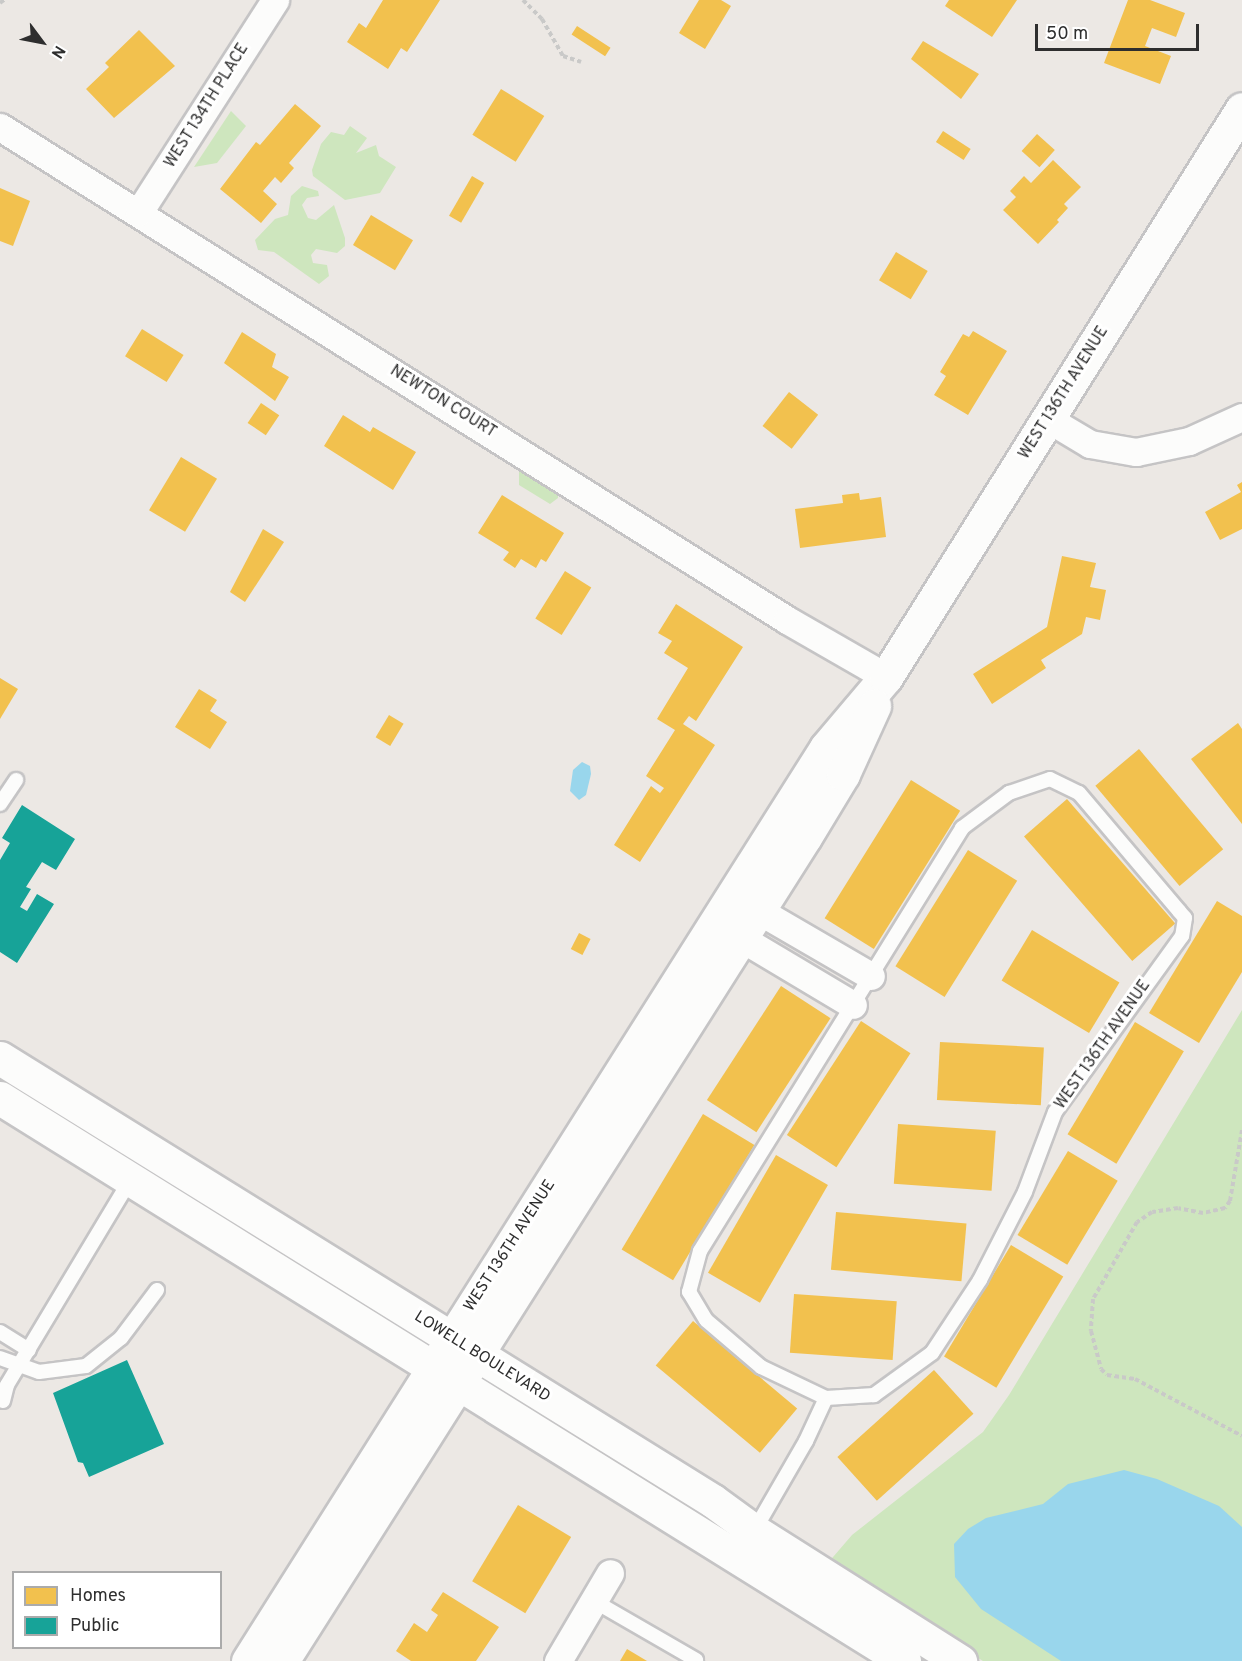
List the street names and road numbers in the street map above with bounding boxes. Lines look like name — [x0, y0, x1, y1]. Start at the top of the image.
street label: WEST 134TH PLACE — [161, 40, 253, 172]
street label: WEST 136TH AVENUE — [1015, 322, 1113, 464]
street label: NEWTON COURT — [386, 362, 500, 442]
street label: WEST 136TH AVENUE — [1051, 976, 1155, 1114]
street label: WEST 136TH AVENUE — [460, 1176, 560, 1316]
street label: LOWELL BOULEVARD — [410, 1307, 554, 1407]

